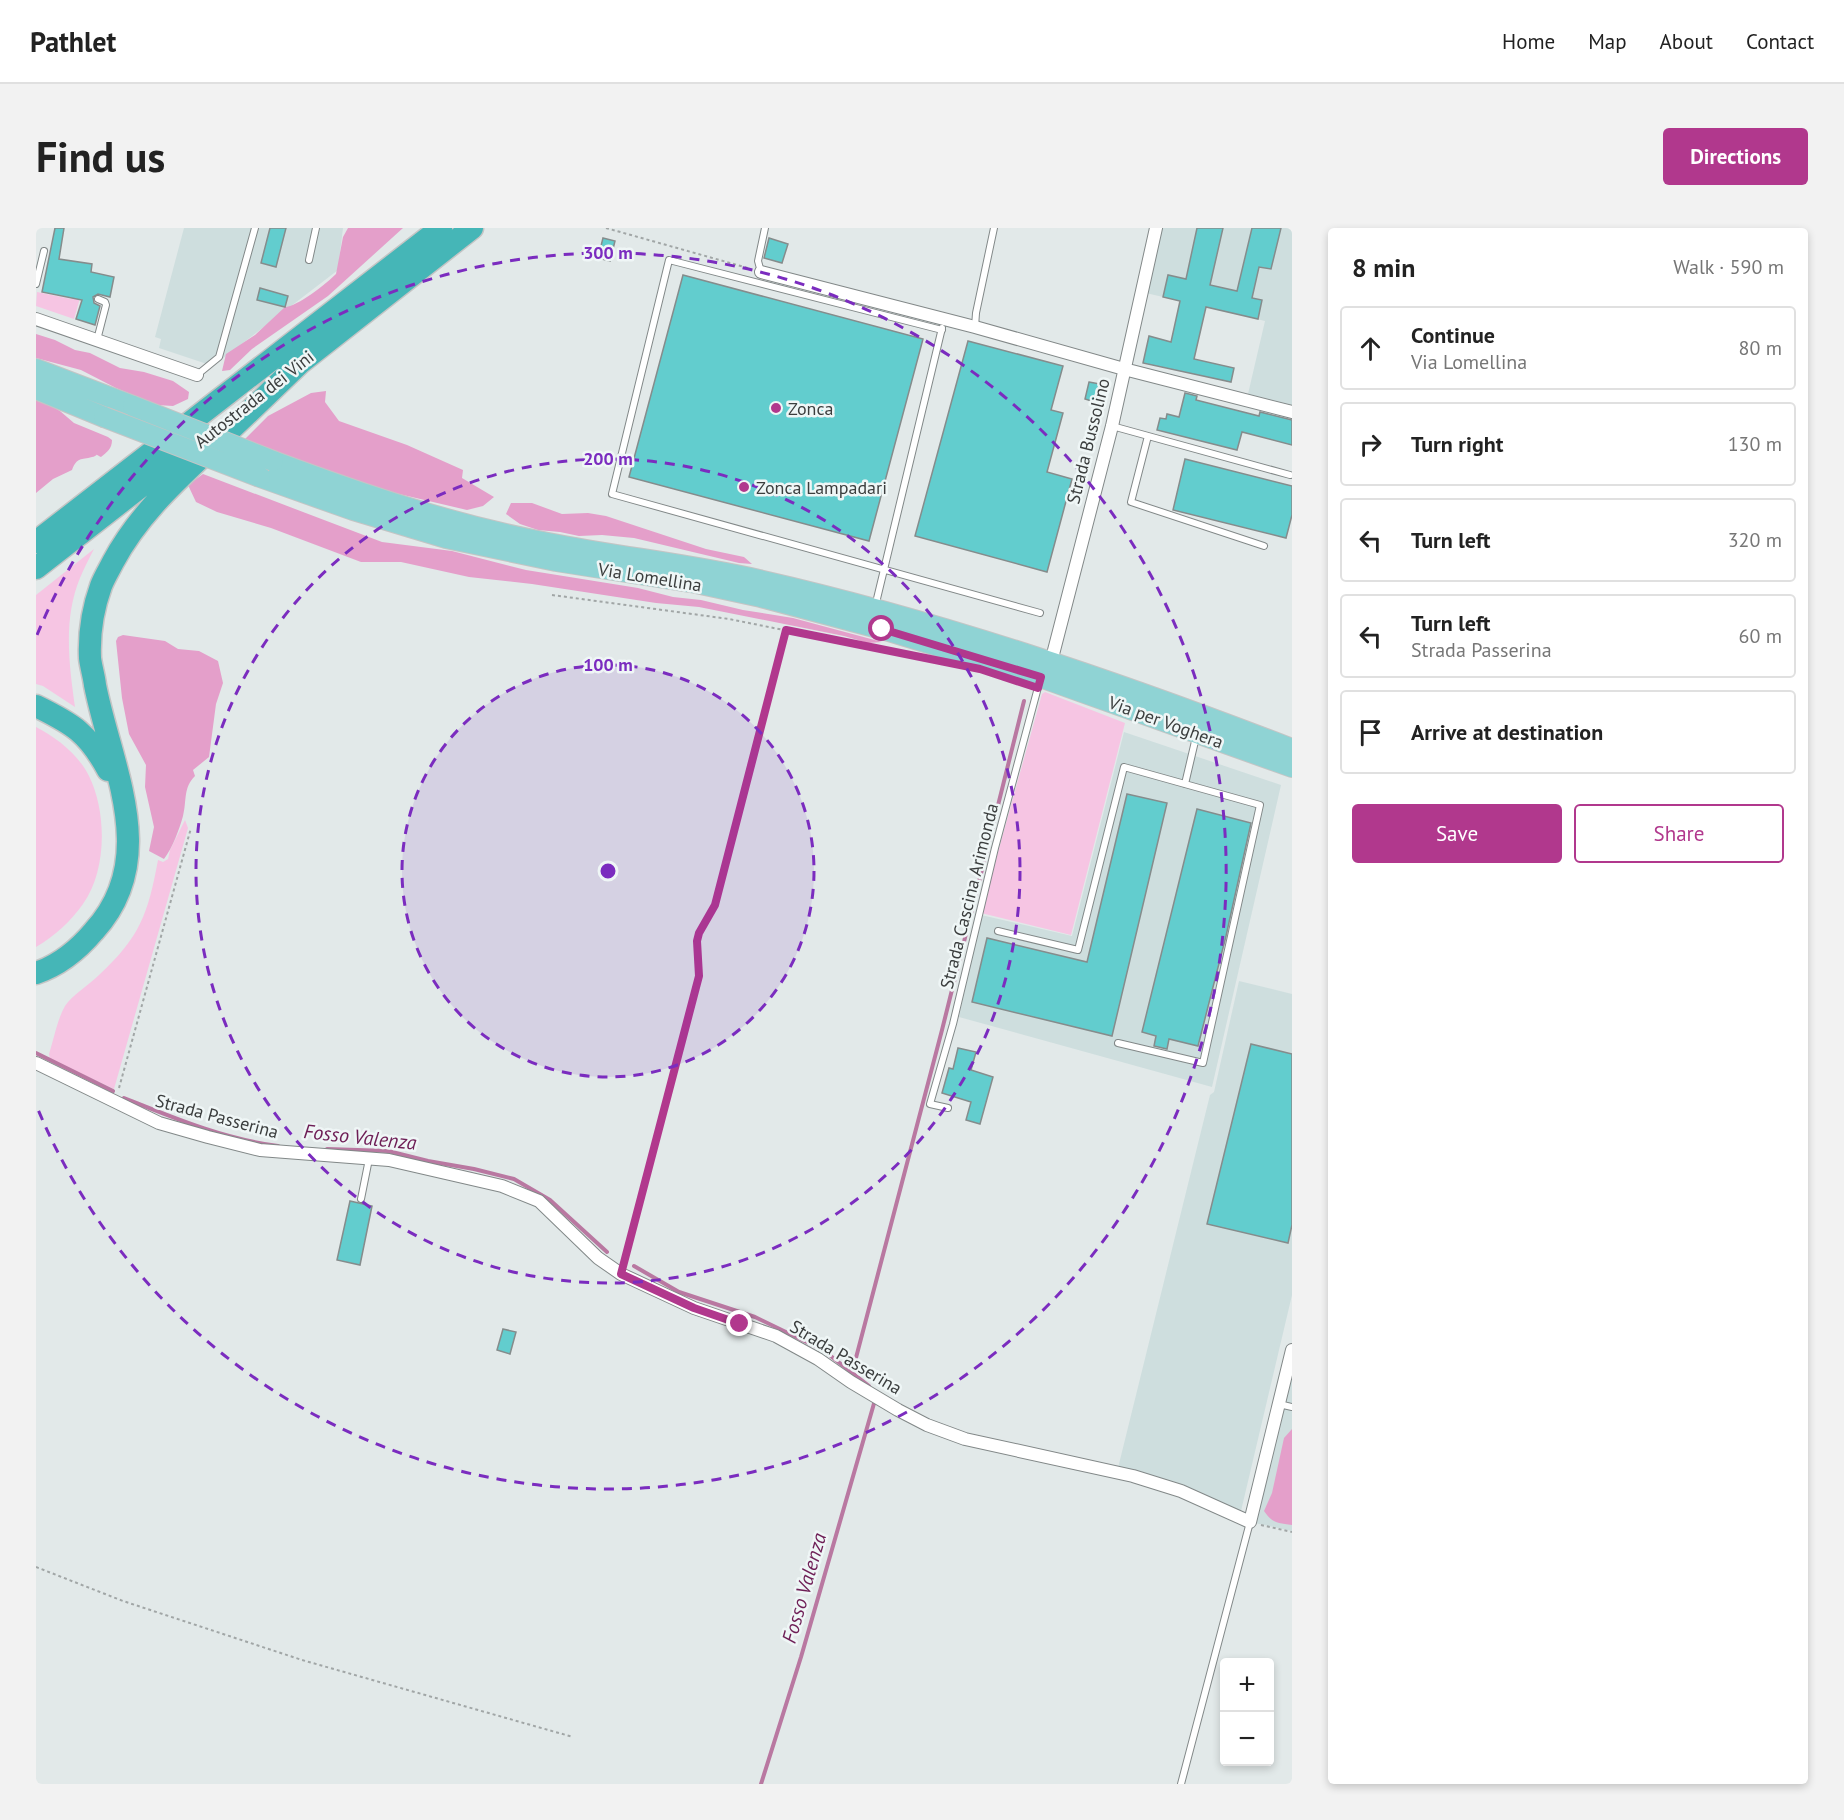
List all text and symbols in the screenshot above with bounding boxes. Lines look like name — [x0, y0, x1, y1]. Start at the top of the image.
text: Pathlet — [30, 23, 116, 60]
text: Home — [1502, 28, 1555, 55]
text: Map — [1588, 28, 1627, 55]
text: About — [1660, 28, 1713, 55]
text: Contact — [1746, 28, 1814, 55]
button: Directions — [1663, 128, 1808, 185]
text: Find us — [36, 129, 165, 184]
text: 300 m — [583, 241, 633, 264]
text: 8 min — [1352, 251, 1415, 284]
text: Walk · 590 m — [1673, 254, 1784, 280]
text: Continue — [1411, 321, 1495, 349]
icon: ahead — [1354, 332, 1387, 365]
text: 80 m — [1739, 335, 1782, 361]
street label: Autostrada dei Vini — [190, 345, 318, 453]
text: Via Lomellina — [1411, 349, 1527, 375]
street label: Strada Bussolino — [1061, 376, 1115, 506]
place label: Zonca — [788, 397, 833, 420]
marker: Zonca — [769, 401, 783, 415]
icon: right — [1354, 428, 1387, 461]
text: Turn right — [1411, 430, 1503, 458]
text: 130 m — [1728, 431, 1782, 457]
text: 200 m — [583, 447, 633, 470]
place label: Zonca Lampadari — [756, 476, 887, 499]
marker: Zonca Lampadari — [737, 480, 751, 494]
icon: left — [1354, 524, 1387, 557]
text: Turn left — [1411, 526, 1491, 554]
text: 320 m — [1728, 527, 1782, 553]
street label: Via Lomellina — [596, 557, 703, 597]
text: Turn left — [1411, 609, 1491, 637]
route start — [868, 615, 894, 641]
icon: left — [1354, 620, 1387, 653]
text: 60 m — [1739, 623, 1782, 649]
text: Strada Passerina — [1411, 637, 1552, 663]
text: 100 m — [583, 653, 633, 676]
street label: Via per Voghera — [1104, 690, 1227, 753]
icon: arrive — [1354, 716, 1387, 749]
text: Arrive at destination — [1411, 718, 1603, 746]
street label: Strada Cascina Arimonda — [935, 801, 1003, 991]
button: Save — [1352, 804, 1562, 863]
button: Share — [1574, 804, 1784, 863]
centre of rings — [598, 861, 618, 881]
street label: Strada Passerina — [153, 1089, 281, 1143]
water label: Fosso Valenza — [302, 1118, 418, 1156]
route end — [726, 1310, 752, 1336]
street label: Strada Passerina — [786, 1315, 906, 1399]
water label: Fosso Valenza — [776, 1530, 832, 1646]
map controls — [1220, 1658, 1274, 1766]
button: + — [1220, 1658, 1274, 1712]
button: − — [1220, 1712, 1274, 1766]

